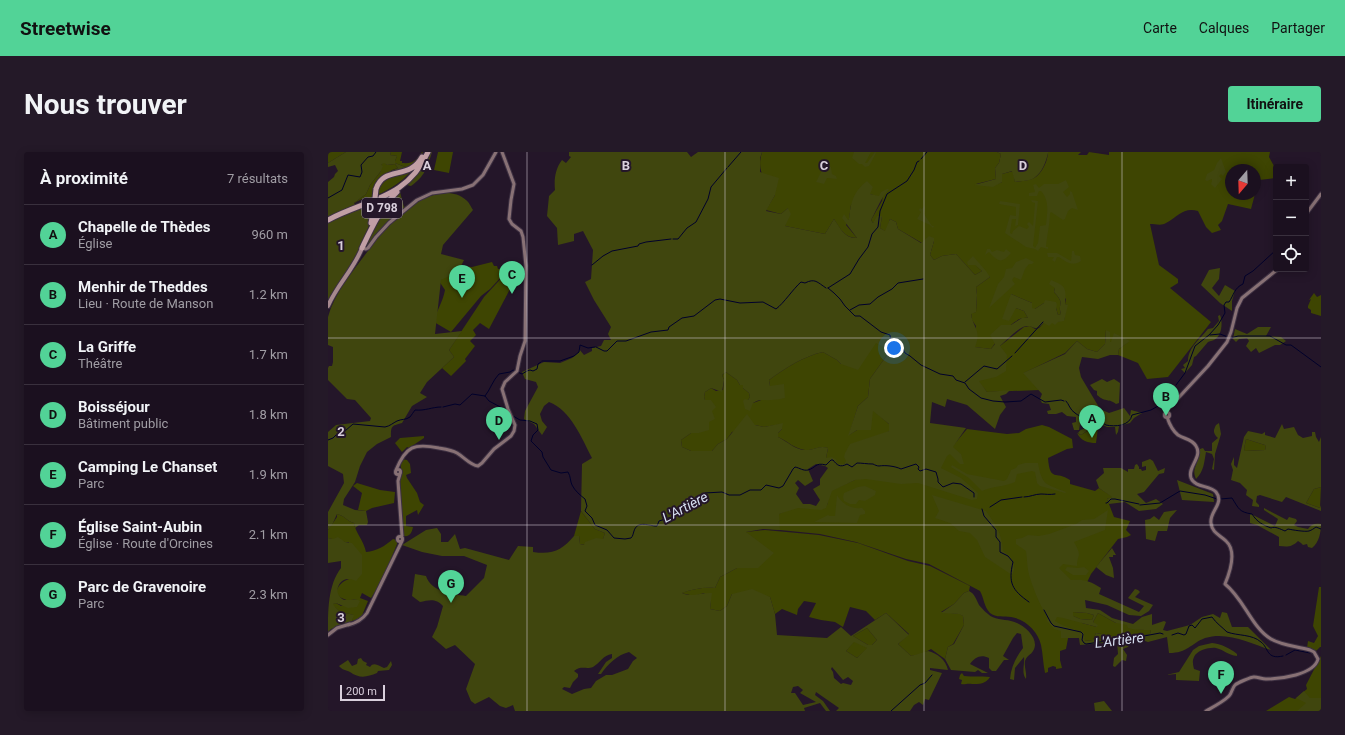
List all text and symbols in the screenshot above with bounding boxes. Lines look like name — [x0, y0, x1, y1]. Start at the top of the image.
text: Streetwise — [20, 17, 111, 40]
text: Carte — [1143, 20, 1177, 36]
text: Calques — [1199, 20, 1249, 36]
text: Partager — [1271, 20, 1325, 36]
button: Itinéraire — [1228, 86, 1321, 122]
text: Nous trouver — [24, 88, 187, 121]
text: A — [423, 158, 432, 173]
text: B — [622, 158, 630, 173]
text: C — [820, 158, 829, 173]
text: D — [1019, 158, 1027, 173]
north arrow — [1225, 164, 1261, 200]
map controls — [1273, 164, 1309, 272]
button: + — [1273, 164, 1309, 200]
text: À proximité — [40, 168, 128, 188]
text: 7 résultats — [227, 171, 288, 186]
road number: D 798 — [362, 198, 402, 218]
button: − — [1273, 200, 1309, 236]
text: Chapelle de Thèdes — [78, 218, 210, 236]
text: A — [49, 227, 57, 242]
text: 960 m — [251, 227, 288, 242]
text: Église — [78, 236, 113, 251]
button: locate — [1273, 236, 1309, 272]
text: 1 — [337, 238, 345, 253]
pin: C — [499, 261, 525, 294]
pin: E — [449, 265, 475, 298]
text: Menhir de Theddes — [78, 278, 208, 296]
text: B — [49, 287, 57, 302]
text: 1.2 km — [249, 287, 288, 302]
text: Lieu · Route de Manson — [78, 296, 213, 311]
text: La Griffe — [78, 338, 136, 356]
your location — [884, 338, 904, 358]
text: C — [49, 347, 57, 362]
text: 1.7 km — [249, 347, 288, 362]
text: Théâtre — [78, 356, 122, 371]
pin: B — [1153, 383, 1179, 416]
text: Boisséjour — [78, 398, 150, 416]
pin: A — [1079, 405, 1105, 438]
text: D — [49, 407, 57, 422]
text: 1.8 km — [249, 407, 288, 422]
pin: D — [486, 407, 512, 440]
text: Bâtiment public — [78, 416, 168, 431]
text: 2 — [337, 424, 345, 439]
text: Camping Le Chanset — [78, 458, 217, 476]
text: E — [49, 467, 57, 482]
text: 1.9 km — [249, 467, 288, 482]
text: Parc — [78, 476, 104, 491]
water label: L'Artière — [659, 488, 711, 526]
text: Église Saint-Aubin — [78, 518, 202, 536]
text: F — [49, 527, 57, 542]
text: 2.1 km — [249, 527, 288, 542]
text: Église · Route d'Orcines — [78, 536, 213, 551]
pin: G — [438, 570, 464, 603]
text: Parc de Gravenoire — [78, 578, 206, 596]
text: G — [49, 587, 57, 602]
text: 2.3 km — [249, 587, 288, 602]
text: Parc — [78, 596, 104, 611]
text: 3 — [337, 610, 345, 625]
water label: L'Artière — [1094, 629, 1144, 651]
pin: F — [1208, 661, 1234, 694]
scale bar — [340, 683, 385, 702]
text: 200 m — [346, 685, 377, 698]

